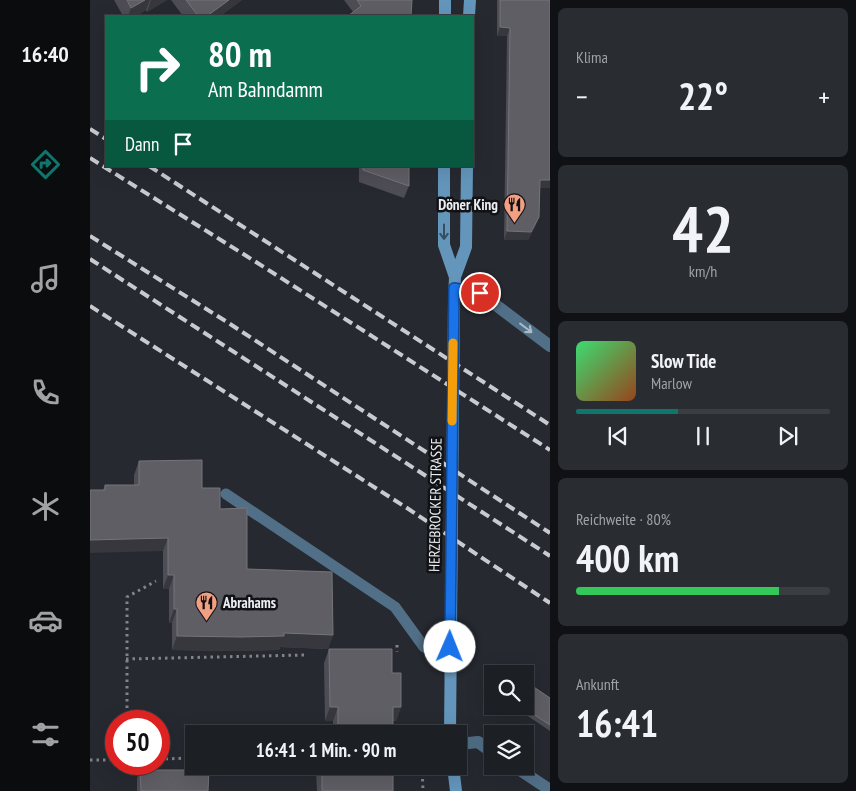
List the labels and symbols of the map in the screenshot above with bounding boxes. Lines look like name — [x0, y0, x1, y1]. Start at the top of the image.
restaurant icon: Döner King — [502, 192, 526, 223]
place label: Döner King — [438, 195, 498, 214]
one-way arrow — [439, 224, 449, 240]
pin — [459, 272, 501, 314]
one-way arrow — [519, 323, 533, 333]
street label: HERZEBROCKER STRASSE — [424, 438, 446, 572]
restaurant icon: Abrahams — [195, 590, 219, 621]
place label: Abrahams — [222, 593, 276, 612]
position arrow — [423, 620, 475, 672]
speed limit sign: 50 — [105, 710, 170, 775]

